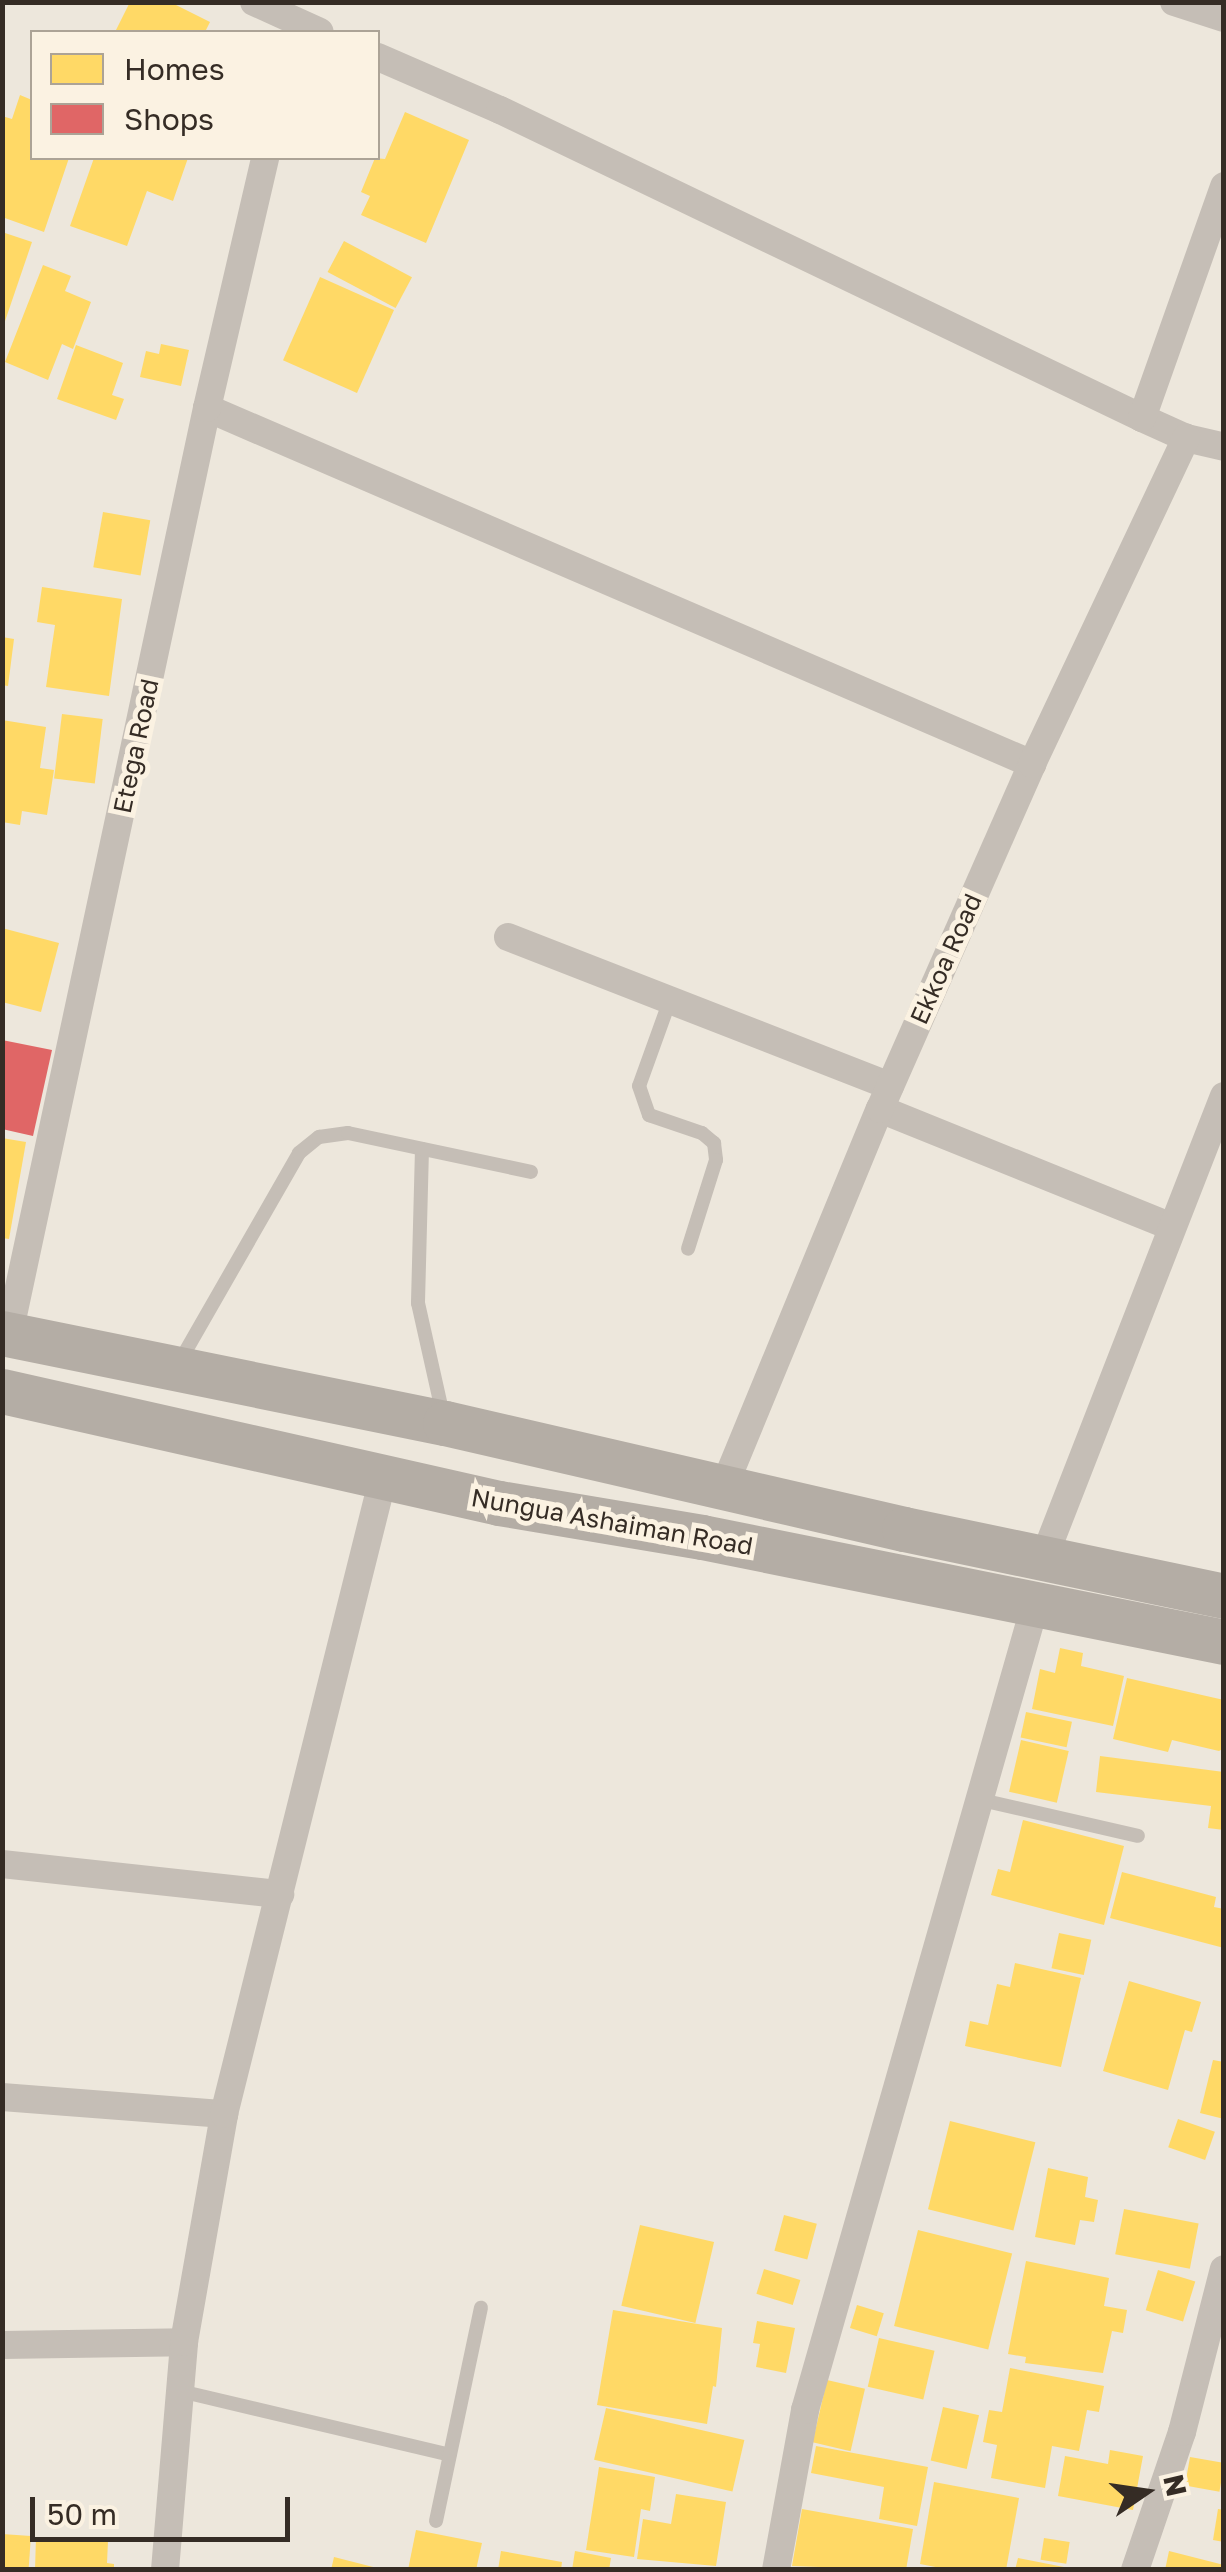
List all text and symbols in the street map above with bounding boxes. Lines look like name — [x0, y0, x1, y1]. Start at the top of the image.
legend — [30, 30, 380, 160]
text: Homes — [124, 51, 225, 87]
text: Shops — [124, 101, 214, 137]
street label: Etega Road — [107, 676, 165, 816]
street label: Ekkoa Road — [904, 889, 988, 1029]
street label: Nungua Ashaiman Road — [469, 1482, 755, 1562]
north arrow — [1096, 2442, 1196, 2542]
text: N — [1157, 2471, 1194, 2499]
scale bar — [35, 2477, 295, 2539]
text: 50 m — [47, 2496, 117, 2532]

